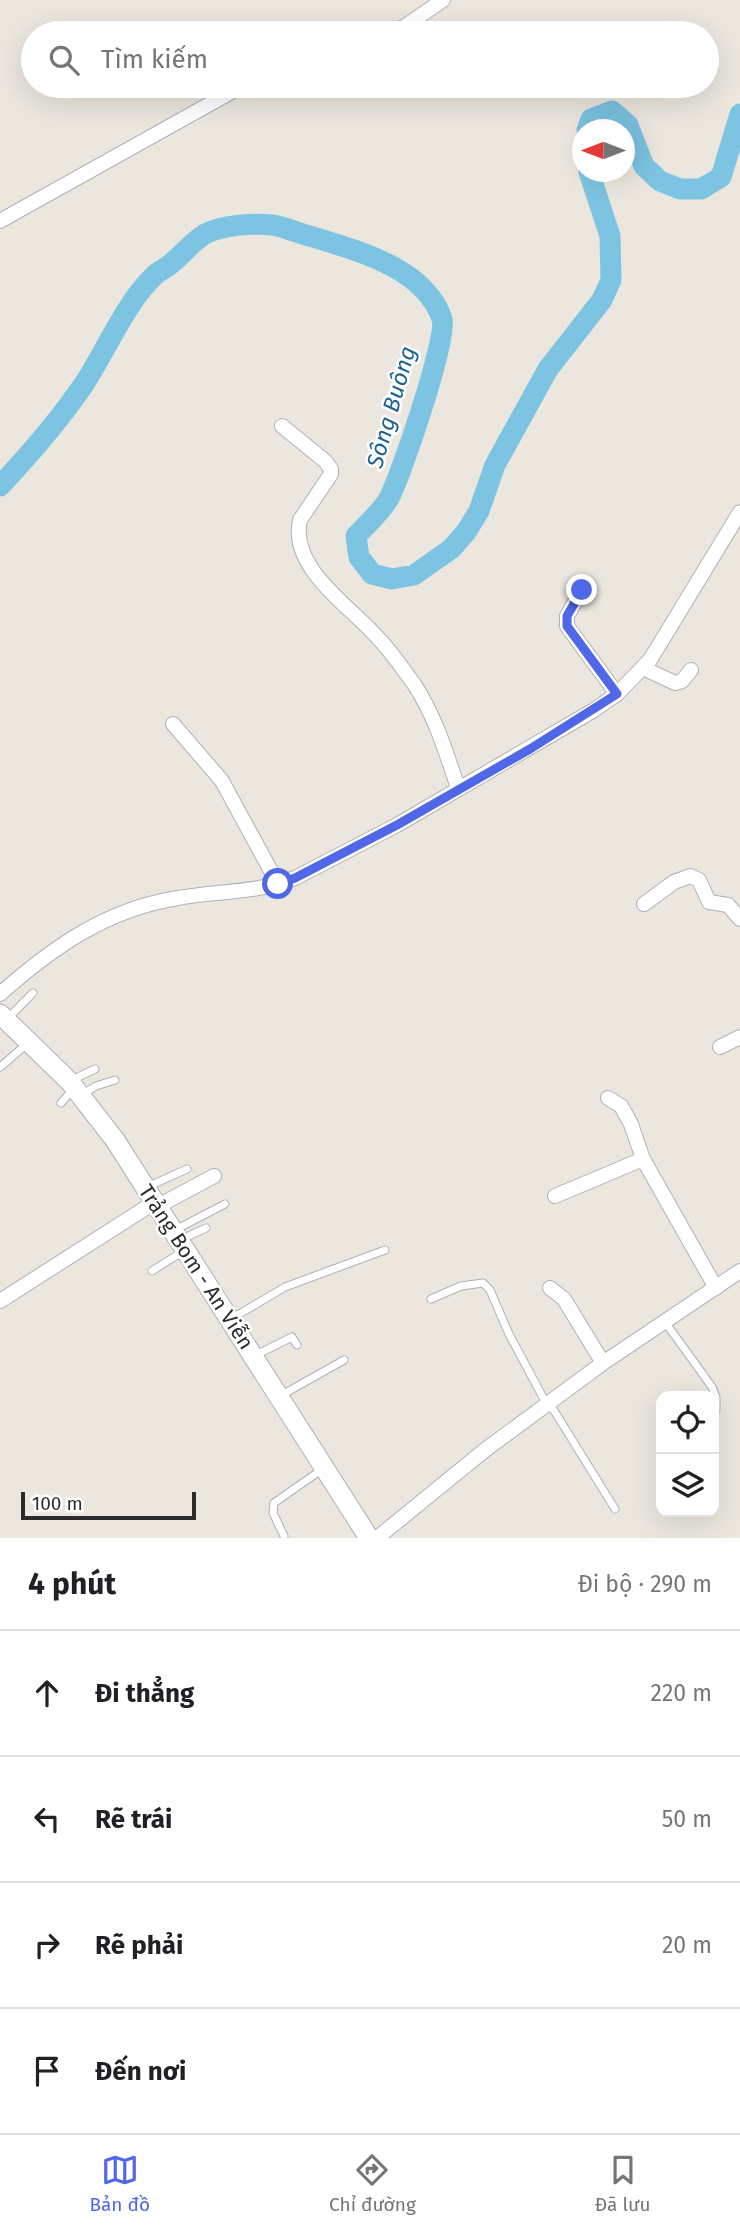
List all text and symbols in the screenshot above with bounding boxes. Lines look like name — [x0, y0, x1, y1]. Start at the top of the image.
search box — [21, 21, 719, 98]
icon: search — [45, 41, 83, 79]
text: Tìm kiếm — [101, 44, 208, 75]
north arrow — [572, 119, 635, 182]
water label: Sông Buông — [360, 343, 422, 472]
route end — [566, 574, 597, 605]
route start — [262, 868, 293, 899]
street label: Trảng Bom - An Viễn — [133, 1180, 259, 1354]
map controls — [656, 1391, 719, 1517]
button: locate — [656, 1391, 719, 1454]
button: layers — [656, 1454, 719, 1517]
scale bar — [21, 1489, 196, 1521]
text: 100 m — [32, 1492, 83, 1515]
text: 4 phút — [28, 1566, 116, 1602]
text: Đi bộ · 290 m — [578, 1570, 712, 1598]
icon: ahead — [28, 1674, 66, 1712]
text: Đi thẳng — [95, 1678, 194, 1709]
text: 220 m — [651, 1679, 712, 1707]
icon: left — [28, 1800, 66, 1838]
text: Rẽ trái — [95, 1804, 172, 1835]
text: 50 m — [662, 1805, 712, 1833]
icon: right — [28, 1926, 66, 1964]
text: Rẽ phải — [95, 1930, 183, 1961]
text: 20 m — [662, 1931, 712, 1959]
icon: arrive — [28, 2052, 66, 2090]
text: Đến nơi — [95, 2056, 186, 2087]
tab: Bản đồ — [89, 2151, 150, 2216]
tab: Chỉ đường — [329, 2151, 416, 2216]
tab: Đã lưu — [595, 2151, 651, 2216]

